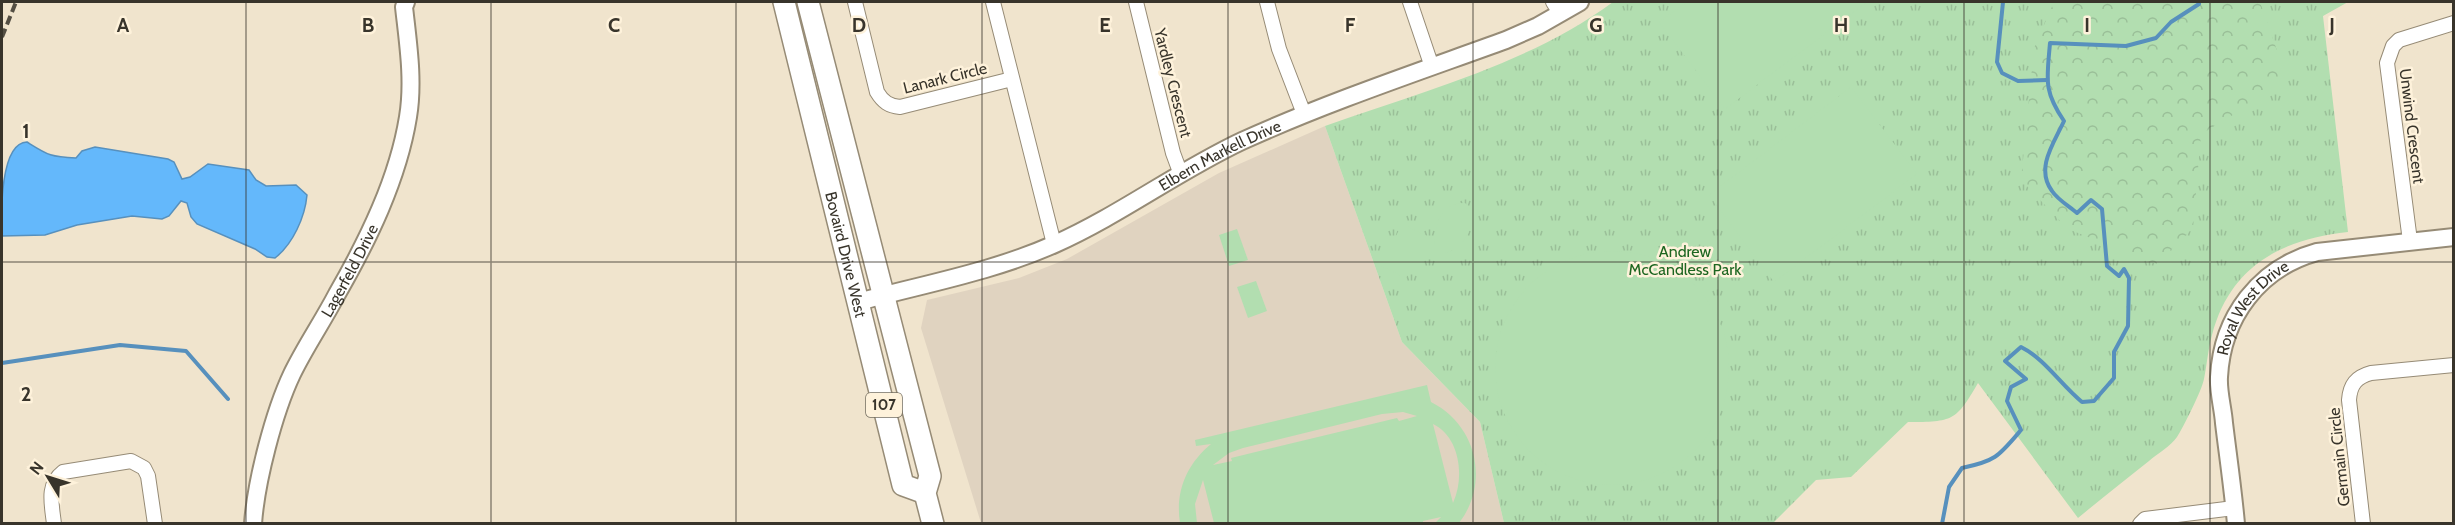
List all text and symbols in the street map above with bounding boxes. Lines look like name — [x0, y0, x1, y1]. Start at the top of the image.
text: A — [117, 13, 130, 37]
text: B — [362, 13, 374, 37]
text: C — [608, 13, 620, 37]
text: D — [852, 13, 866, 37]
text: E — [1099, 13, 1111, 37]
text: F — [1345, 13, 1356, 37]
text: G — [1589, 13, 1603, 37]
text: H — [1834, 13, 1848, 37]
text: I — [2084, 13, 2090, 37]
text: J — [2328, 13, 2335, 37]
street label: Yardley Crescent — [1150, 25, 1196, 140]
street label: Lanark Circle — [901, 58, 989, 98]
street label: Unwind Crescent — [2396, 68, 2429, 185]
street label: Elbern Markell Drive — [1155, 116, 1284, 194]
text: 1 — [22, 119, 30, 143]
street label: Bovaird Drive West — [822, 190, 871, 320]
street label: Lagerfeld Drive — [317, 221, 382, 320]
park label: Andrew McCandless Park — [1629, 242, 1742, 279]
street label: Royal West Drive — [2212, 256, 2292, 357]
text: 2 — [21, 382, 31, 406]
road number: 107 — [866, 393, 902, 417]
street label: Germain Circle — [2324, 407, 2354, 507]
north arrow — [18, 447, 78, 507]
text: N — [26, 458, 48, 478]

